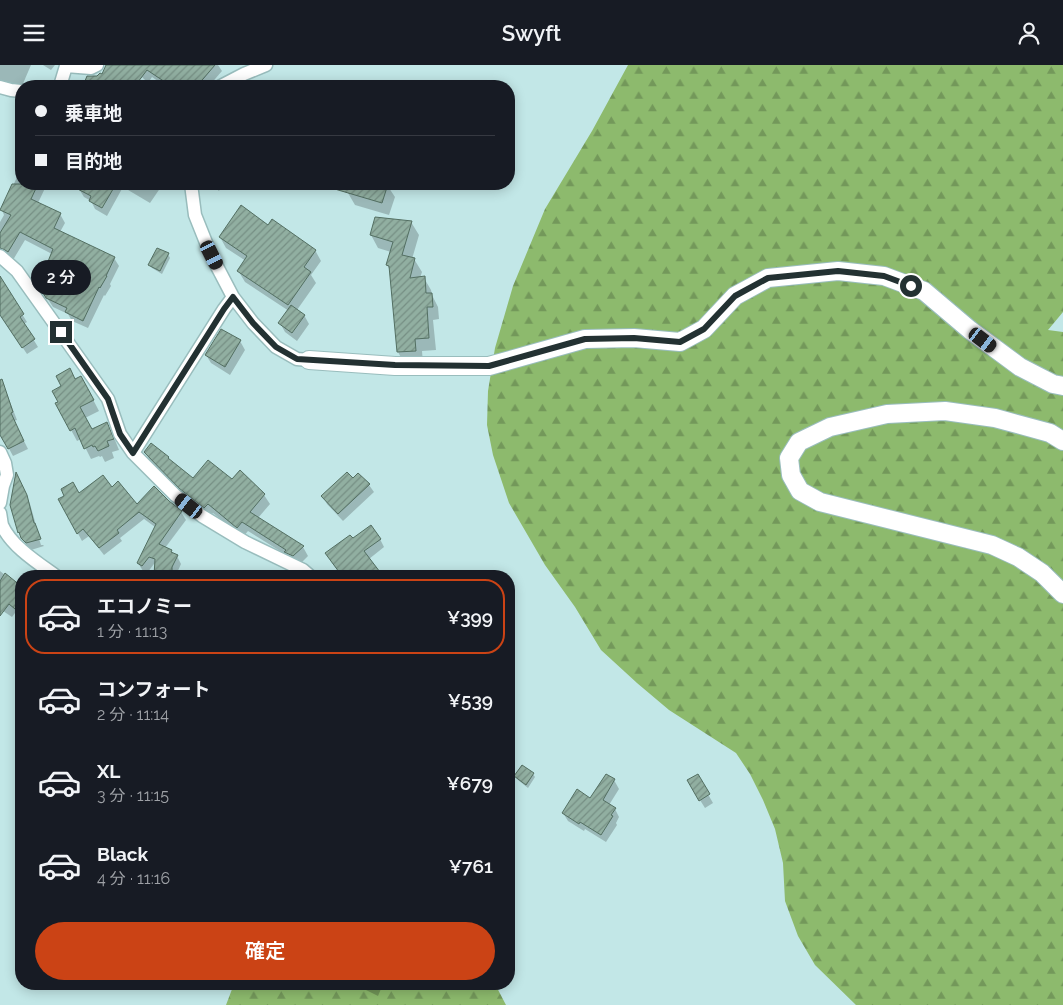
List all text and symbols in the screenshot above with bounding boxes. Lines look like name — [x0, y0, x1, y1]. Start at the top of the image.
icon: menu — [20, 19, 48, 47]
icon: person — [1015, 19, 1043, 47]
text: Swyft — [502, 20, 561, 46]
text: 乗車地 — [65, 102, 122, 124]
text: 目的地 — [65, 150, 122, 172]
car — [198, 238, 225, 272]
callout: 2 分 — [31, 259, 91, 295]
text: 2 分 — [47, 268, 75, 287]
route start — [900, 275, 922, 297]
route end — [50, 321, 72, 343]
car — [966, 325, 999, 355]
car — [172, 491, 205, 521]
icon: car — [37, 594, 82, 639]
text: エコノミー — [97, 595, 192, 617]
text: ¥399 — [447, 606, 493, 628]
text: 1 分 · 11:13 — [97, 622, 167, 641]
icon: car — [37, 677, 82, 722]
text: コンフォート — [97, 678, 210, 700]
text: ¥539 — [448, 689, 493, 711]
text: 2 分 · 11:14 — [97, 705, 169, 724]
icon: car — [37, 760, 82, 805]
text: XL — [97, 760, 120, 782]
text: ¥679 — [447, 772, 493, 794]
text: 3 分 · 11:15 — [97, 786, 169, 805]
icon: car — [37, 843, 82, 888]
text: Black — [97, 843, 148, 865]
text: ¥761 — [449, 855, 493, 877]
text: 4 分 · 11:16 — [97, 869, 170, 888]
button: 確定 — [35, 922, 495, 980]

